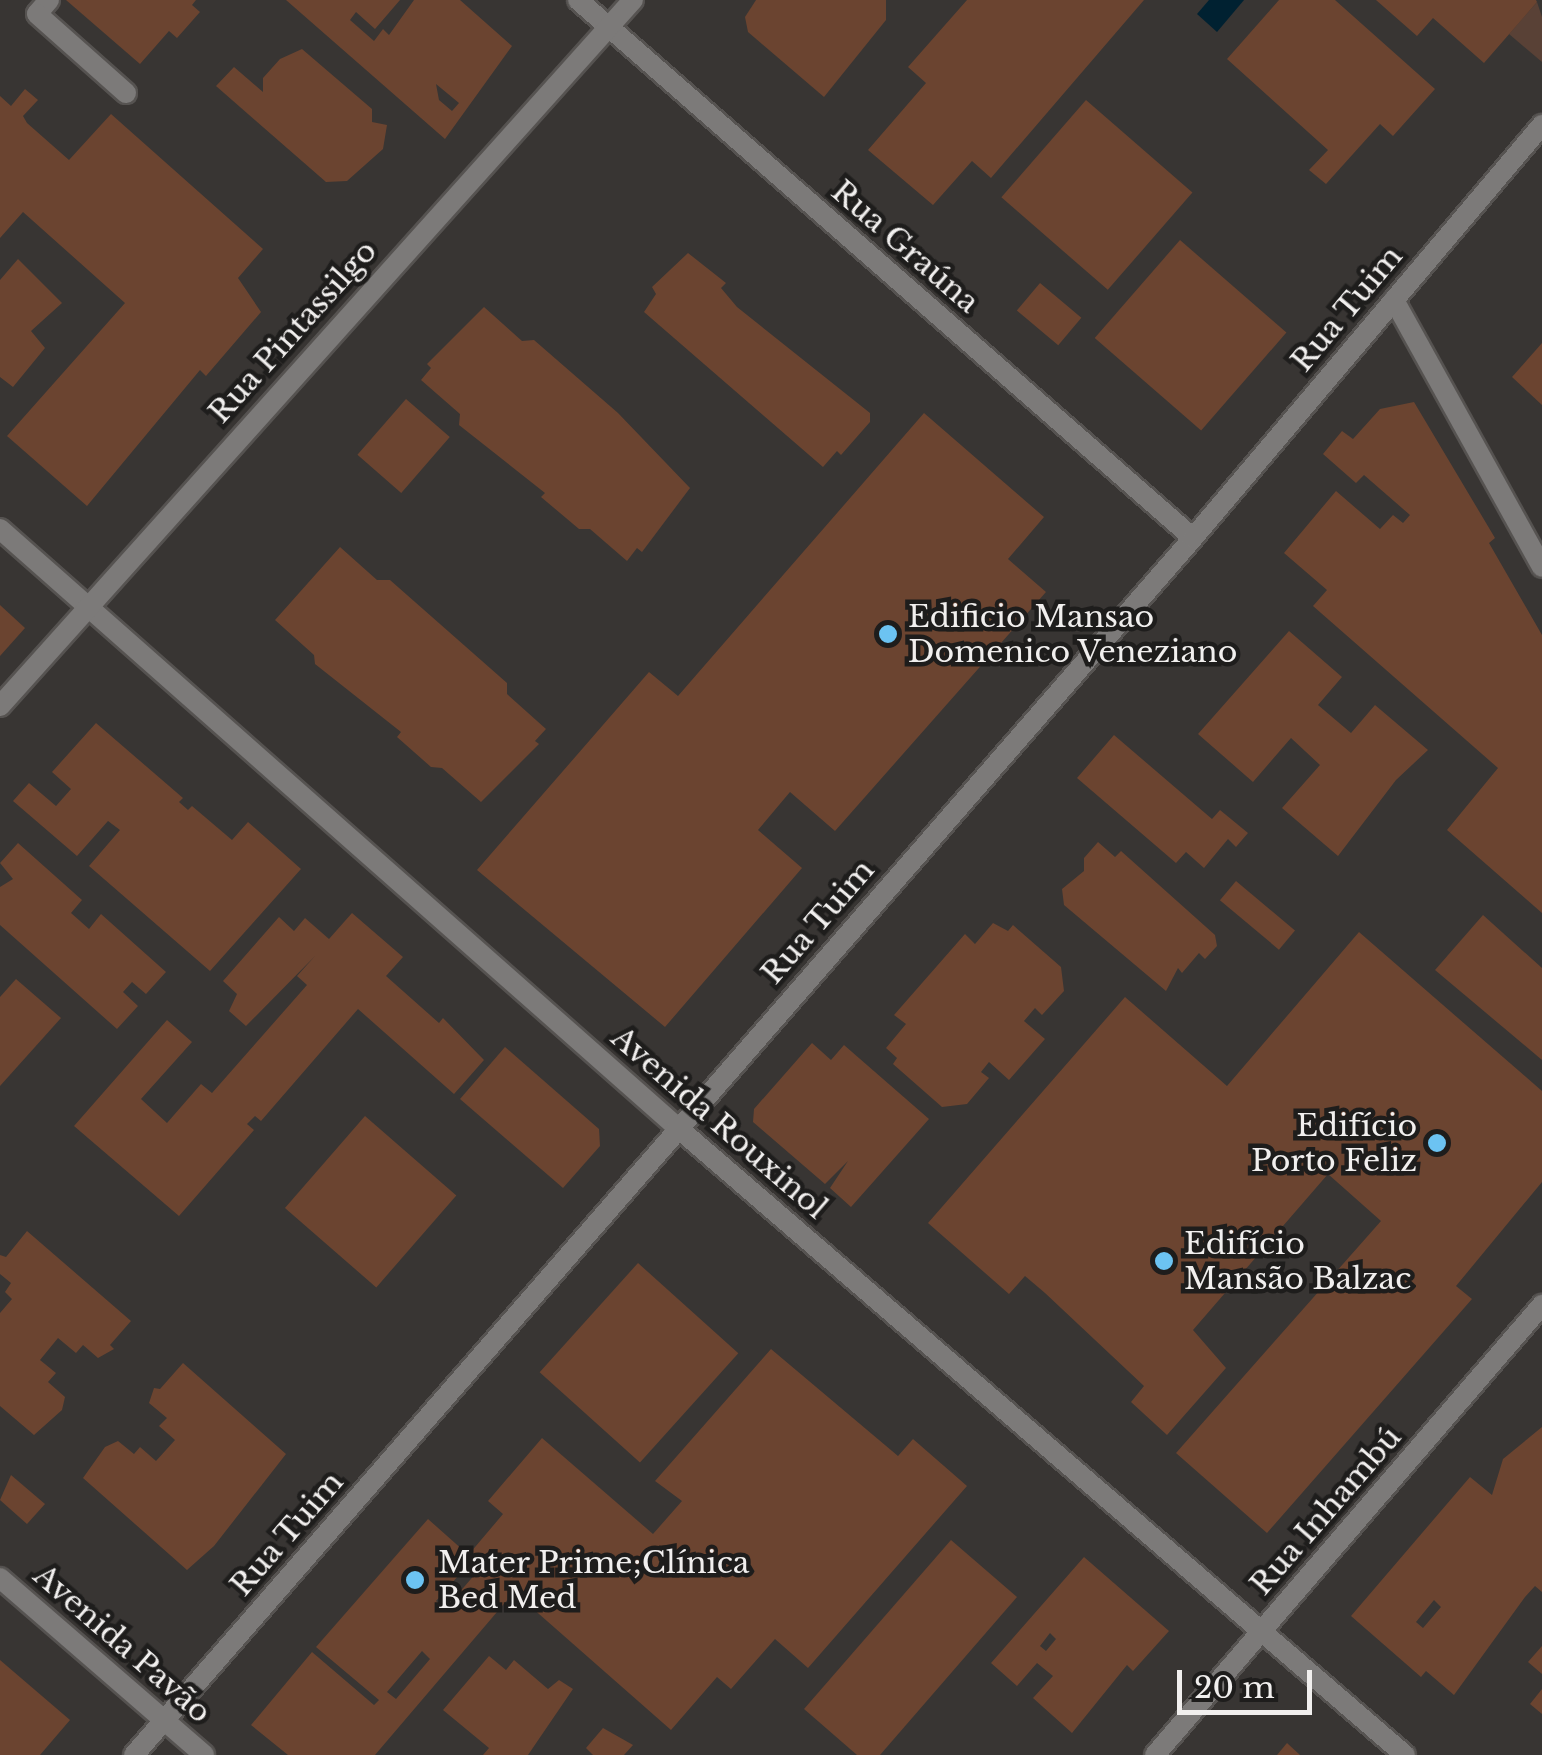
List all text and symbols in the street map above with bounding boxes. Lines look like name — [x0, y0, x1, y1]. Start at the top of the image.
street label: Rua Graúna — [824, 173, 986, 321]
street label: Rua Pintassilgo — [202, 233, 384, 431]
street label: Rua Tuim — [1284, 239, 1410, 379]
place label: Edificio Mansao Domenico Veneziano — [908, 599, 1239, 670]
marker: Edificio Mansao Domenico Veneziano — [877, 623, 899, 645]
street label: Rua Tuim — [754, 852, 882, 992]
street label: Avenida Rouxinol — [604, 1019, 834, 1227]
place label: Edifício Porto Feliz — [1251, 1108, 1417, 1178]
marker: Edifício Porto Feliz — [1426, 1132, 1448, 1154]
place label: Edifício Mansão Balzac — [1184, 1226, 1411, 1296]
marker: Edifício Mansão Balzac — [1153, 1250, 1175, 1272]
street label: Rua Inhambú — [1243, 1419, 1409, 1603]
street label: Rua Tuim — [223, 1464, 351, 1604]
place label: Mater Prime;Clínica Bed Med — [438, 1545, 750, 1616]
street label: Avenida Pavão — [26, 1557, 218, 1731]
marker: Mater Prime;Clínica Bed Med — [402, 1567, 428, 1593]
scale bar — [1182, 1650, 1317, 1712]
text: 20 m — [1194, 1669, 1275, 1706]

